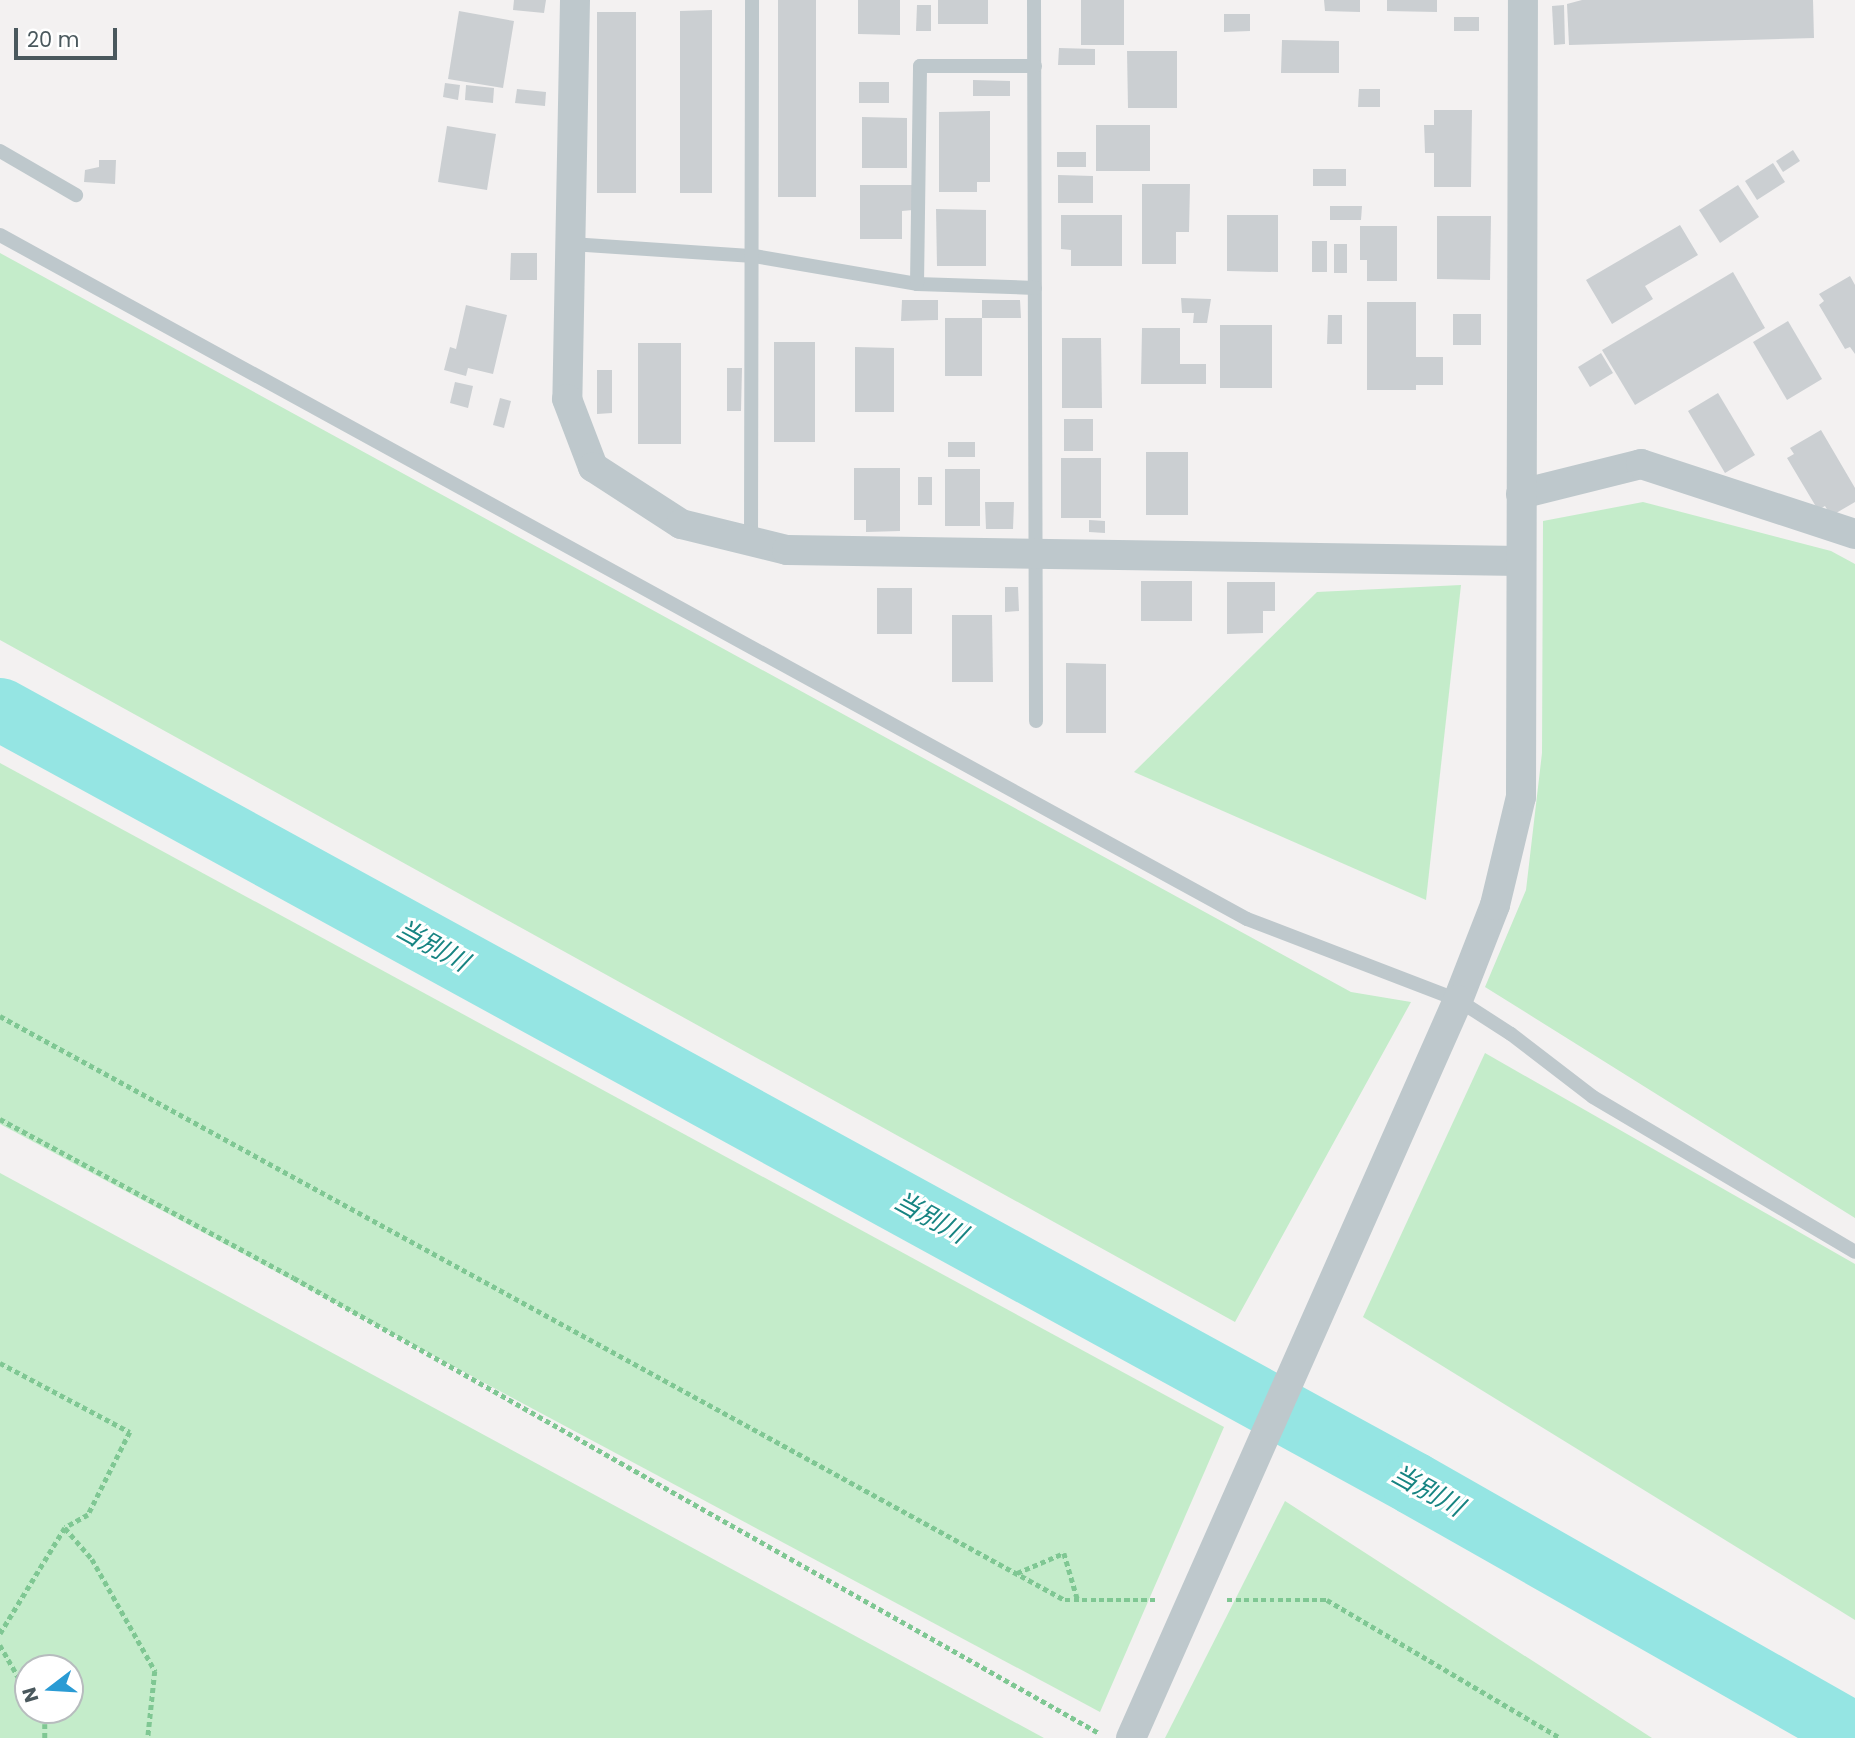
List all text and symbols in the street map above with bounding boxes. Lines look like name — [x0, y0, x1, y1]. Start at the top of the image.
scale bar — [18, 14, 121, 58]
text: 20 m — [27, 25, 80, 54]
water label: 当別川 — [390, 913, 474, 979]
water label: 当別川 — [888, 1185, 972, 1251]
water label: 当別川 — [1385, 1458, 1469, 1524]
north arrow — [14, 1654, 84, 1724]
text: N — [15, 1684, 45, 1705]

